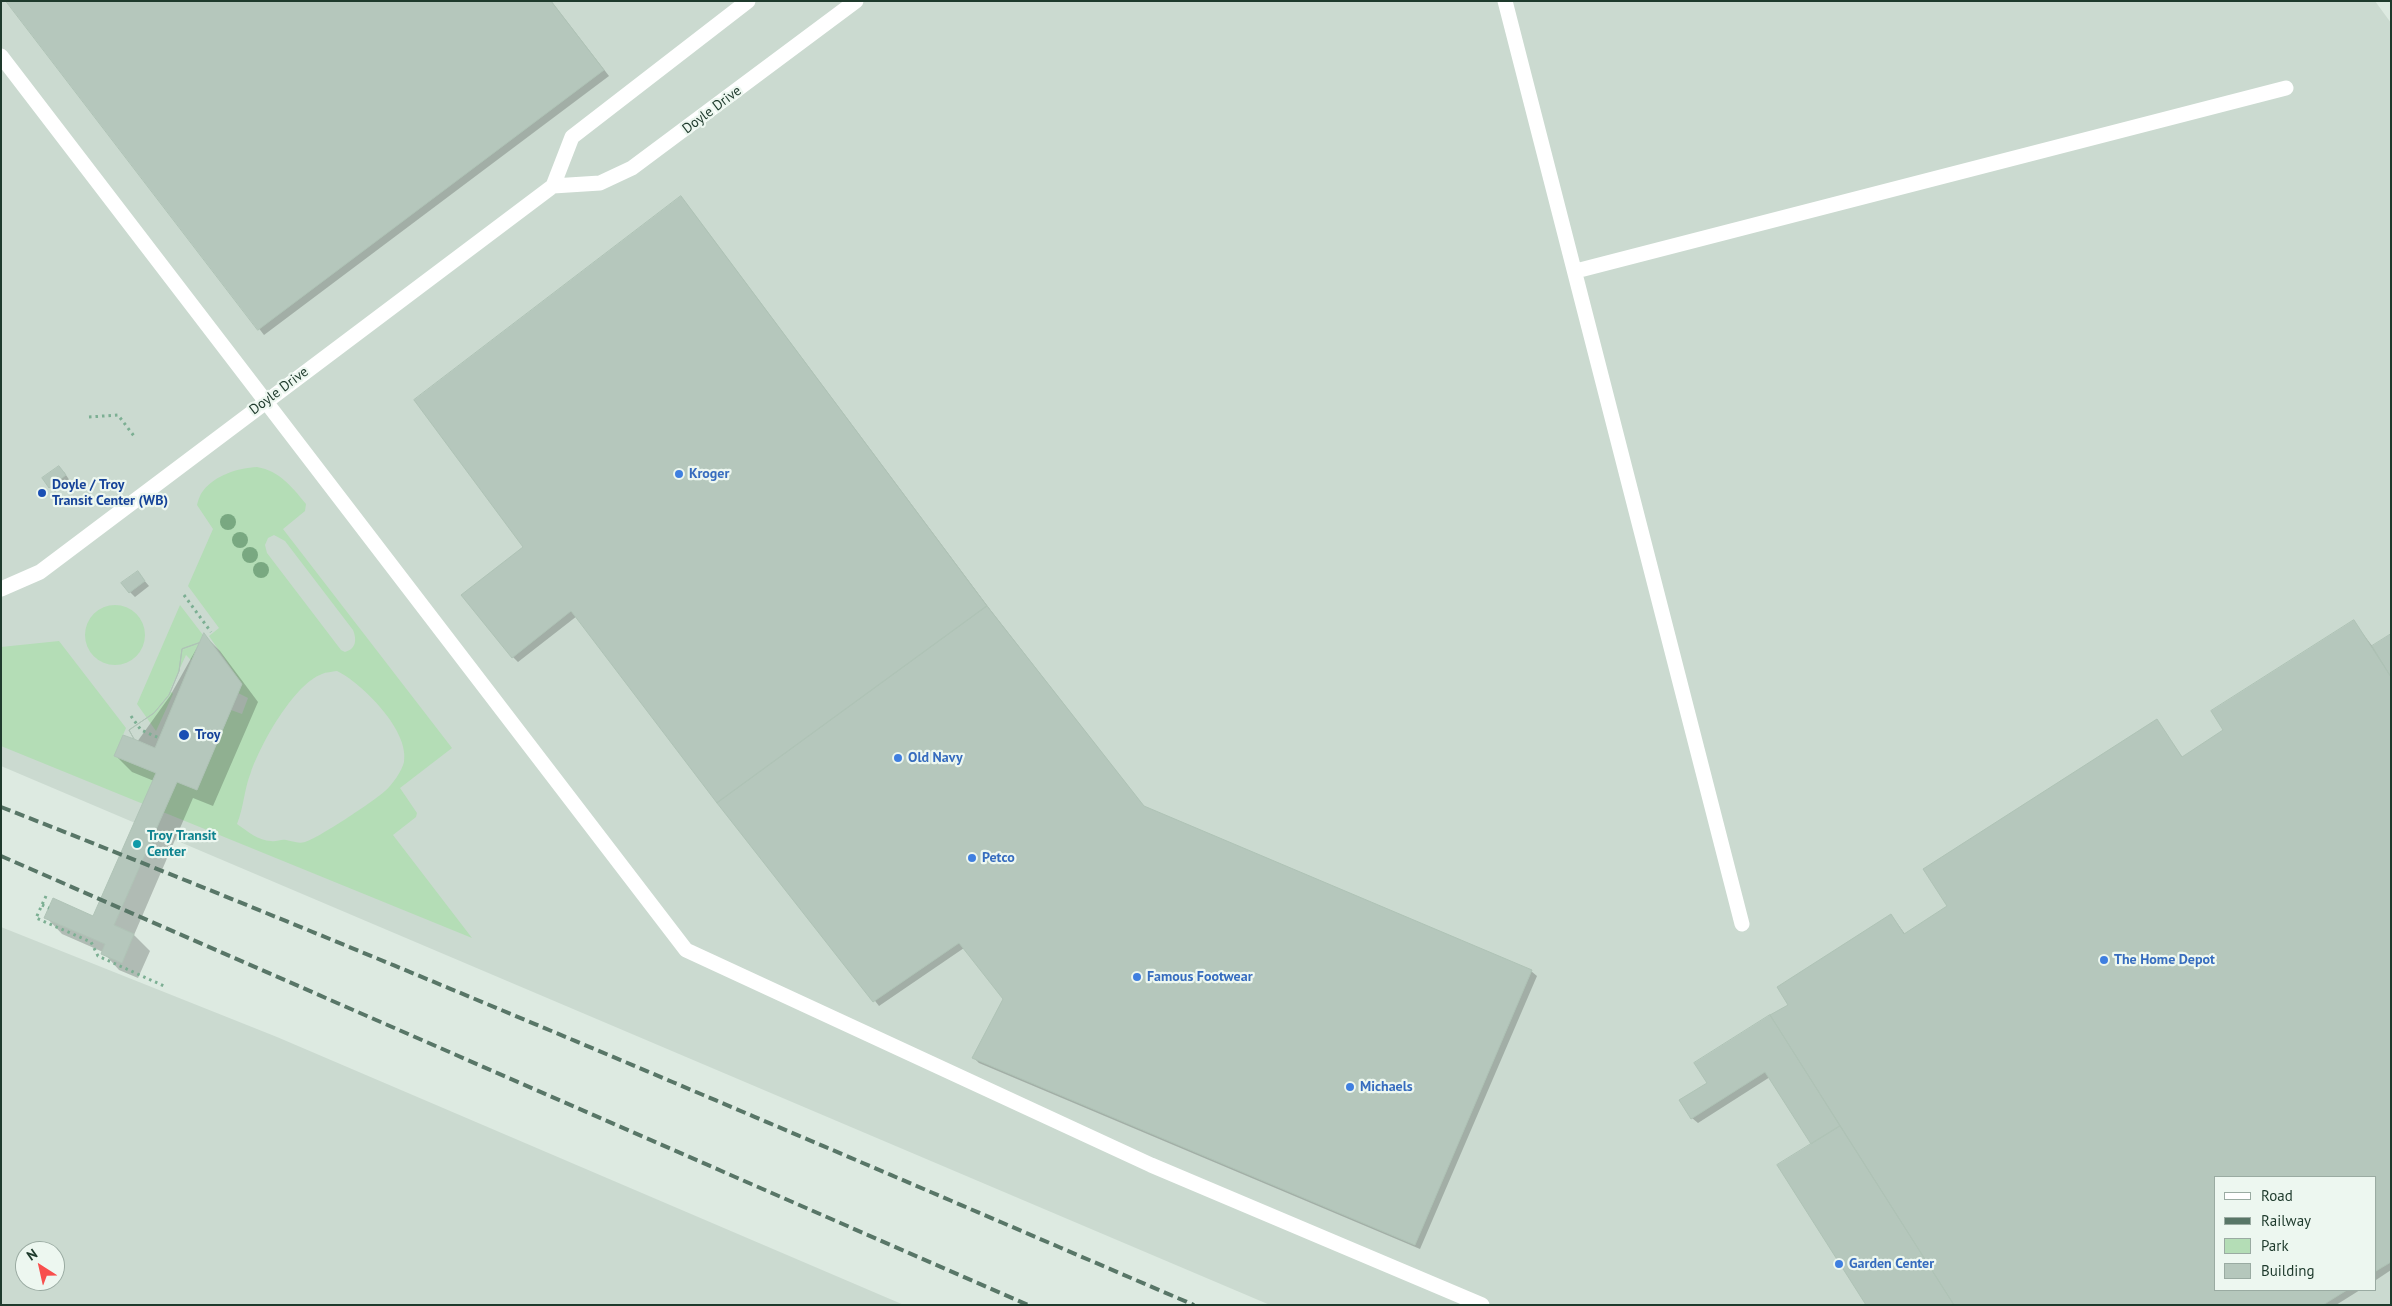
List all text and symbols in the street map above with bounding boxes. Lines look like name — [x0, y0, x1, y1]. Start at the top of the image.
street label: Doyle Drive — [679, 82, 745, 138]
street label: Doyle Drive — [246, 363, 312, 419]
place label: Kroger — [689, 466, 729, 482]
marker: Kroger — [673, 468, 685, 480]
place label: Doyle / Troy Transit Center (WB) — [52, 477, 168, 510]
marker: Doyle / Troy Transit Center (WB) — [36, 487, 48, 499]
place label: Troy — [195, 727, 220, 743]
marker: Troy — [177, 728, 191, 742]
place label: Old Navy — [908, 750, 963, 766]
marker: Old Navy — [892, 752, 904, 764]
place label: Troy Transit Center — [147, 828, 217, 860]
marker: Troy Transit Center — [131, 838, 143, 850]
place label: Petco — [982, 850, 1015, 866]
marker: Petco — [966, 852, 978, 864]
place label: The Home Depot — [2114, 952, 2215, 968]
marker: The Home Depot — [2098, 954, 2110, 966]
place label: Famous Footwear — [1147, 969, 1253, 985]
marker: Famous Footwear — [1131, 971, 1143, 983]
place label: Michaels — [1360, 1079, 1413, 1095]
marker: Michaels — [1344, 1081, 1356, 1093]
legend — [2214, 1176, 2377, 1291]
text: Road — [2261, 1186, 2293, 1205]
text: Railway — [2261, 1211, 2311, 1230]
text: Park — [2261, 1236, 2289, 1255]
north arrow — [15, 1241, 65, 1291]
text: N — [23, 1245, 41, 1265]
place label: Garden Center — [1849, 1256, 1934, 1272]
marker: Garden Center — [1833, 1258, 1845, 1270]
text: Building — [2261, 1261, 2315, 1280]

